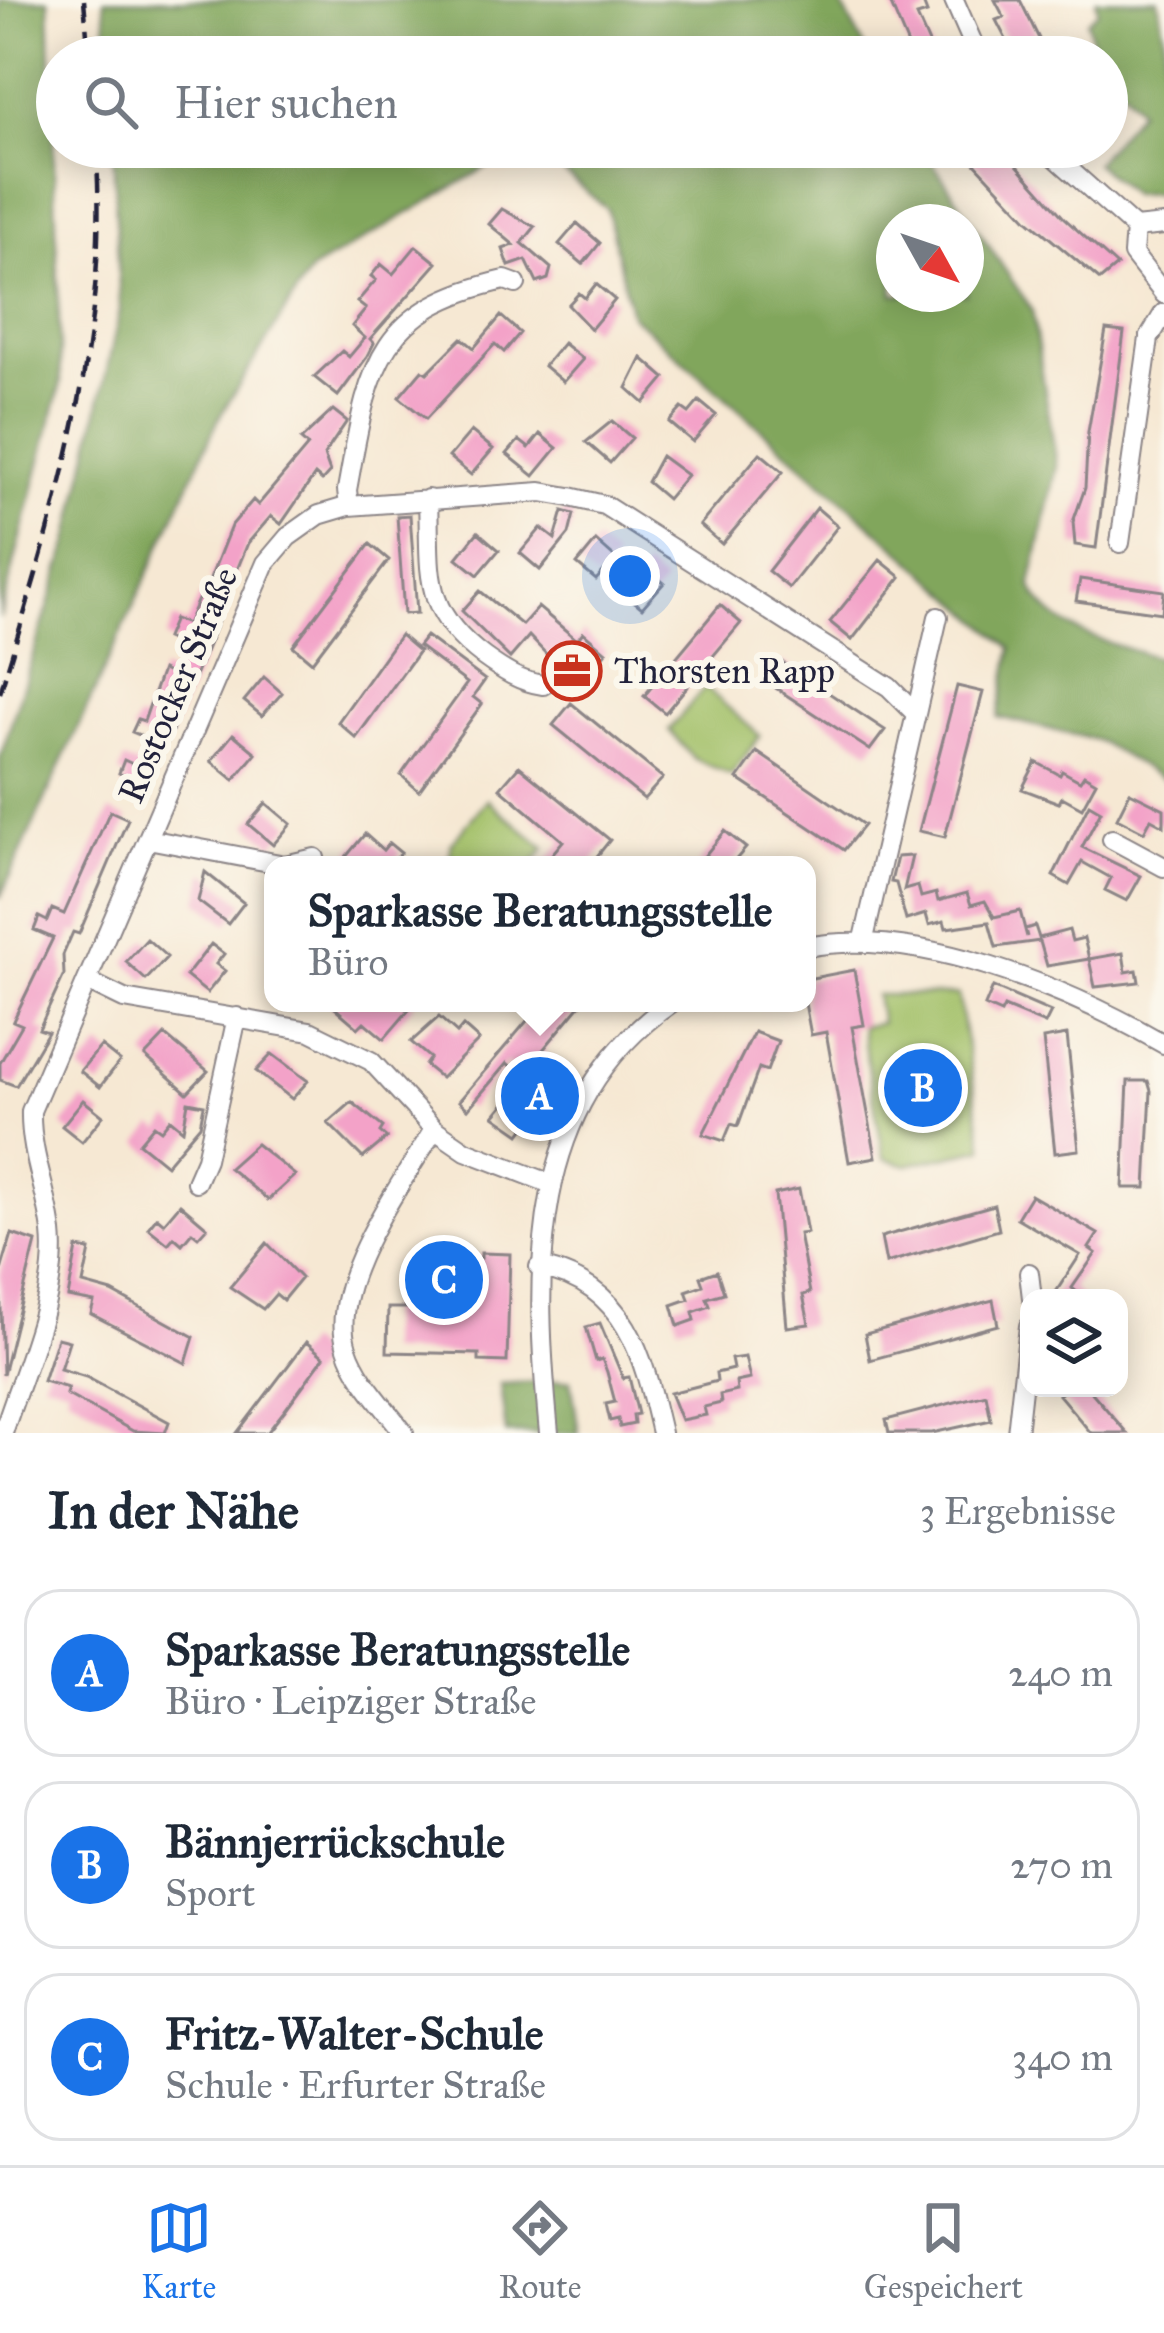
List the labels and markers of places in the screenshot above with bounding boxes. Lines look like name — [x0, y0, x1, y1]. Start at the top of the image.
office icon: Thorsten Rapp — [541, 640, 603, 702]
place label: Thorsten Rapp — [614, 649, 835, 693]
pin: B — [884, 1043, 962, 1133]
pin: A — [501, 1051, 579, 1141]
pin: C — [405, 1235, 483, 1325]

